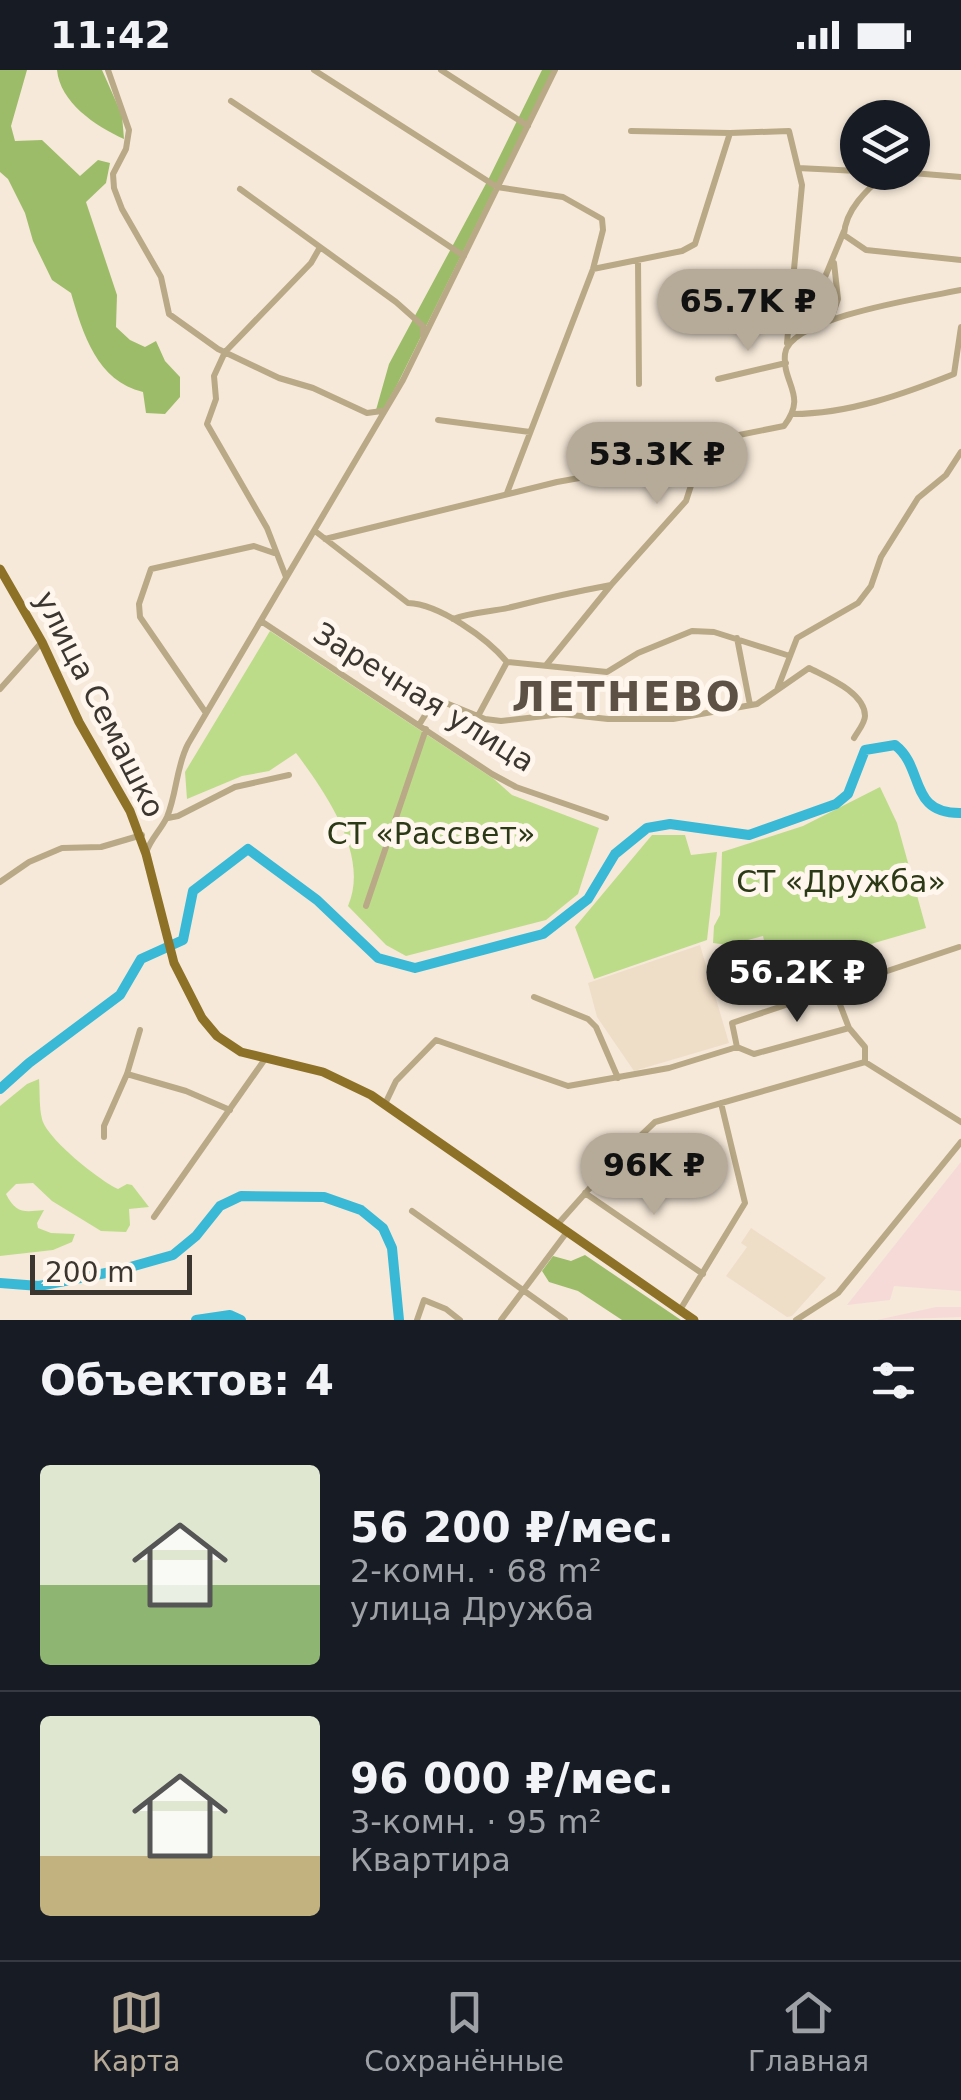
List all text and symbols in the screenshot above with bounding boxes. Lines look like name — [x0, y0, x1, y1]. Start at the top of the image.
text: 11:42 — [50, 13, 171, 57]
map controls — [840, 100, 930, 190]
button: layers — [840, 100, 930, 190]
pin: 65.7K ₽ — [656, 269, 840, 354]
text: 65.7K ₽ — [679, 282, 817, 320]
pin: 53.3K ₽ — [565, 422, 749, 507]
text: 53.3K ₽ — [588, 435, 726, 473]
street label: улица Семашко — [28, 585, 172, 823]
street label: Заречная улица — [307, 615, 541, 779]
district label: ЛЕТНЕВО — [512, 674, 742, 720]
park label: СТ «Рассвет» — [327, 816, 535, 851]
park label: СТ «Дружба» — [736, 864, 946, 899]
pin: 56.2K ₽ — [705, 940, 889, 1025]
text: 56.2K ₽ — [728, 953, 866, 991]
pin: 96K ₽ — [584, 1133, 724, 1218]
text: 96K ₽ — [603, 1146, 705, 1184]
scale bar — [30, 1250, 192, 1294]
text: 200 m — [45, 1256, 135, 1289]
icon: filters — [866, 1353, 921, 1408]
text: Объектов: 4 — [40, 1356, 334, 1405]
text: 56 200 ₽/мес. — [350, 1503, 674, 1552]
icon: home — [120, 1505, 240, 1625]
text: 2-комн. · 68 m² — [350, 1552, 601, 1590]
text: улица Дружба — [350, 1590, 594, 1628]
text: 96 000 ₽/мес. — [350, 1754, 674, 1803]
icon: home — [120, 1756, 240, 1876]
text: 3-комн. · 95 m² — [350, 1803, 601, 1841]
text: Квартира — [350, 1841, 511, 1879]
tab: Карта — [92, 1985, 180, 2078]
tab: Сохранённые — [364, 1985, 564, 2078]
tab: Главная — [748, 1985, 869, 2078]

